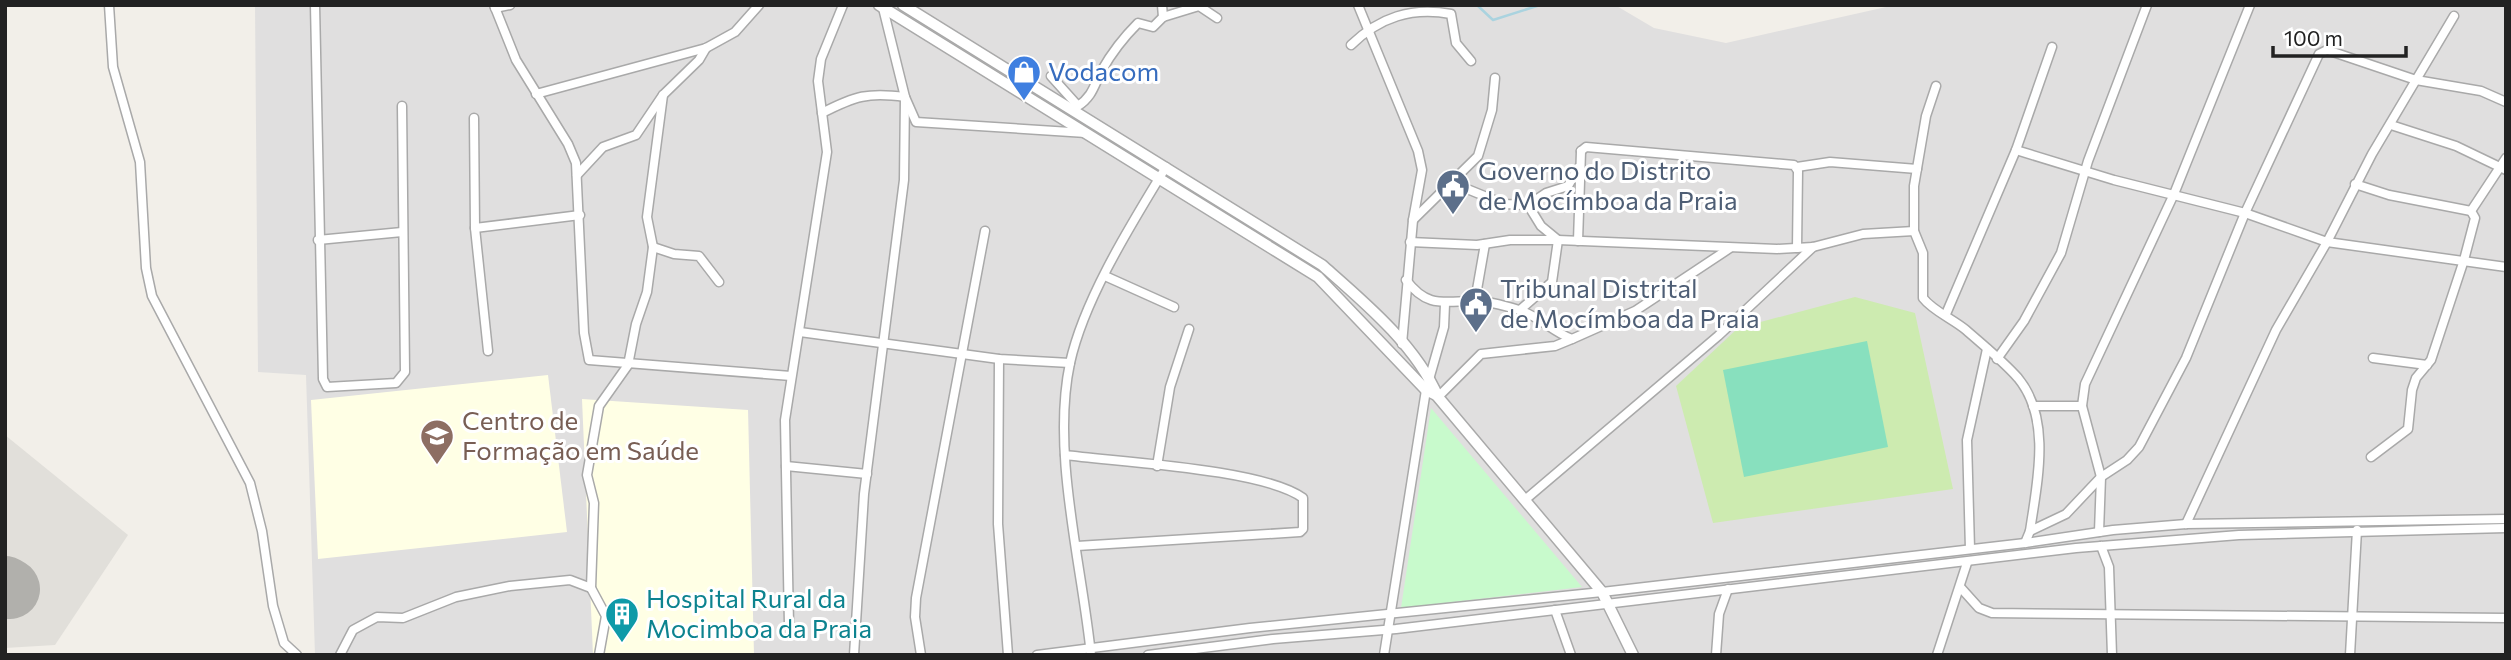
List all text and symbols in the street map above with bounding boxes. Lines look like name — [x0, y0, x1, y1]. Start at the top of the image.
scale bar — [2273, 14, 2406, 58]
text: 100 m — [2284, 25, 2343, 50]
shop icon: Vodacom — [1005, 53, 1043, 102]
place label: Vodacom — [1048, 55, 1159, 86]
place label: Governo do Distrito de Mocímboa da Praia — [1478, 154, 1738, 215]
public building icon: Governo do Distrito de Mocímboa da Praia — [1434, 167, 1472, 216]
place label: Tribunal Distrital de Mocímboa da Praia — [1500, 272, 1760, 333]
public building icon: Tribunal Distrital de Mocímboa da Praia — [1457, 285, 1495, 334]
place label: Centro de Formação em Saúde — [462, 404, 699, 465]
school or university icon: Centro de Formação em Saúde — [418, 417, 456, 466]
place label: Hospital Rural da Mocimboa da Praia — [646, 582, 872, 643]
building icon: Hospital Rural da Mocimboa da Praia — [603, 595, 641, 644]

